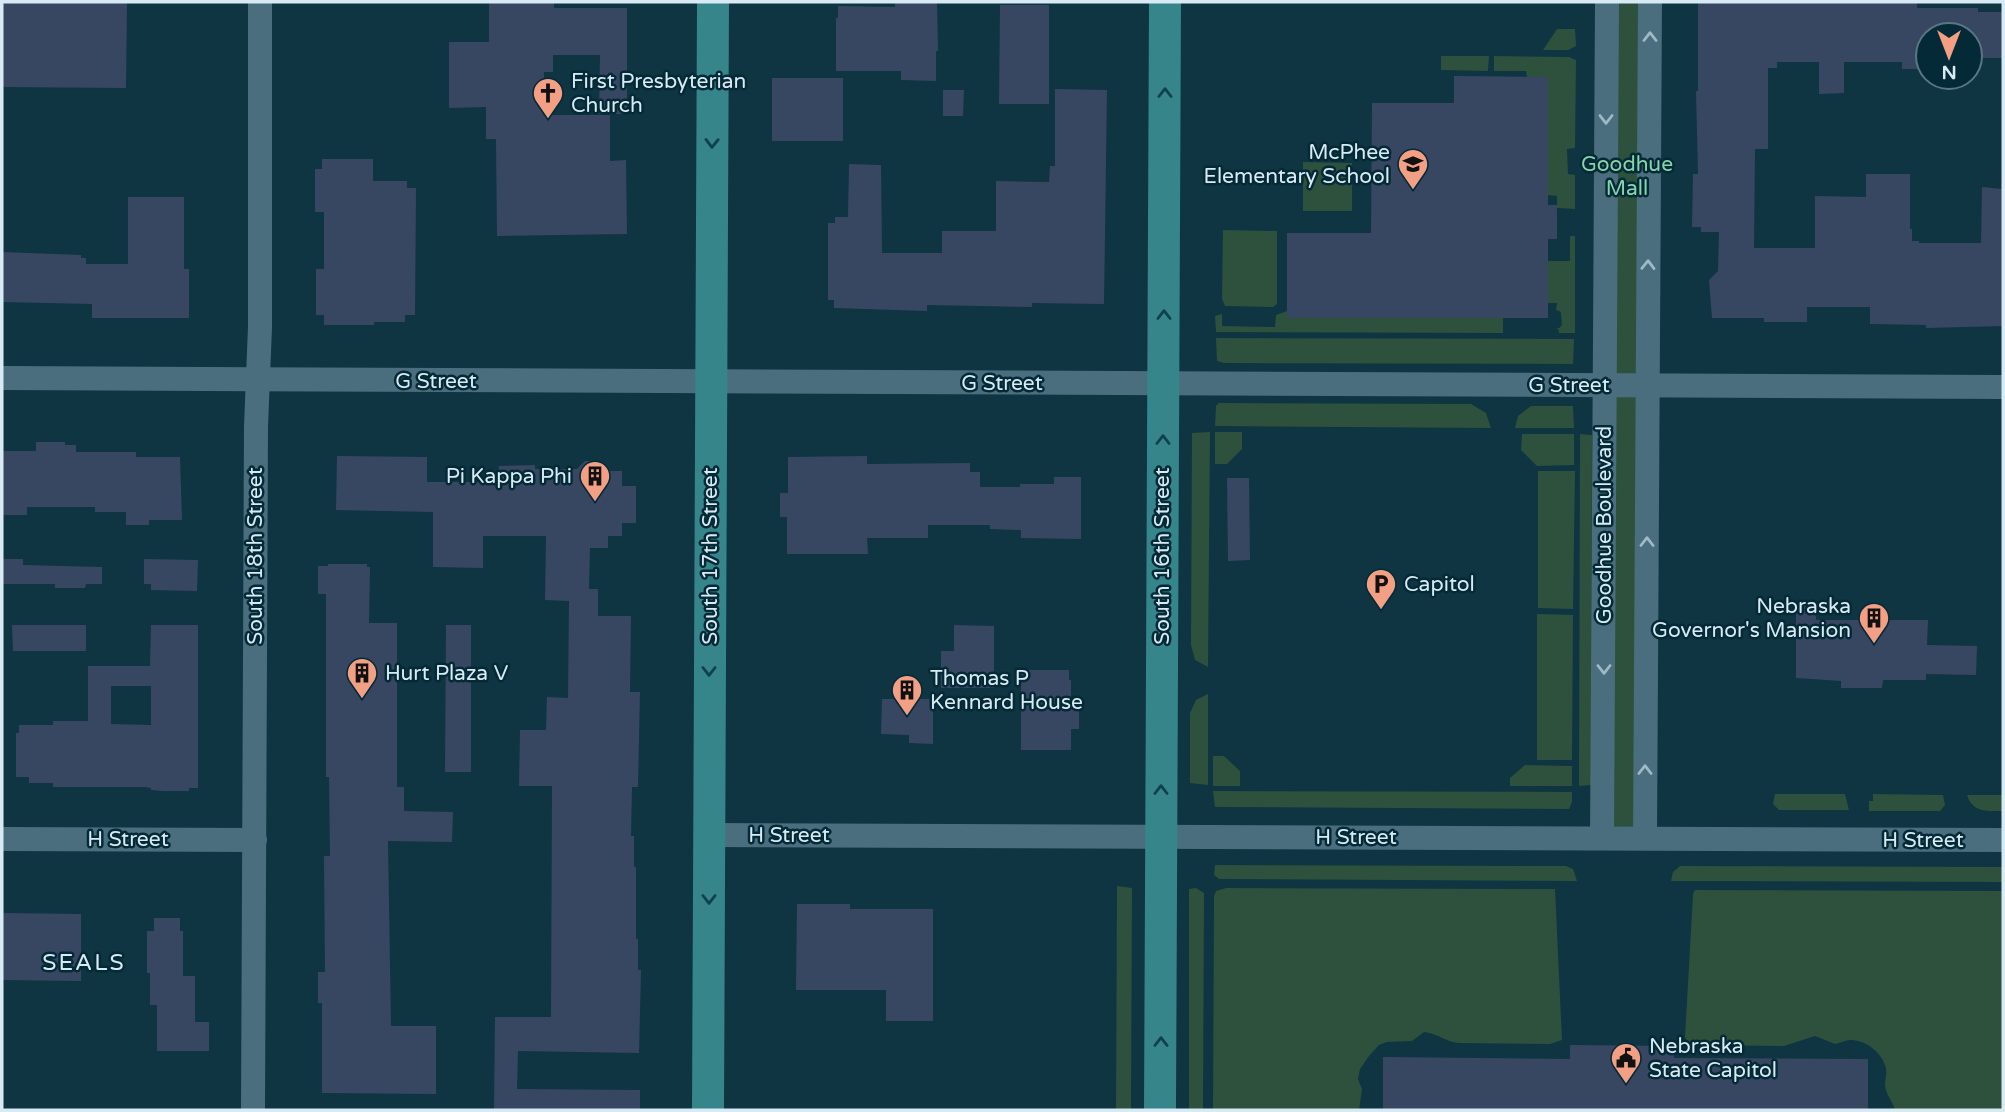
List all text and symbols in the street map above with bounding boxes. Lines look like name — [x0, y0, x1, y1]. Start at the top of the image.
north arrow — [1914, 21, 1984, 91]
one-way arrow — [1642, 31, 1658, 42]
text: N — [1941, 61, 1957, 83]
place label: First Presbyterian Church — [571, 69, 746, 118]
church icon: First Presbyterian Church — [531, 76, 565, 120]
one-way arrow — [1157, 88, 1173, 98]
one-way arrow — [1598, 114, 1614, 125]
one-way arrow — [704, 139, 720, 149]
place label: McPhee Elementary School — [1203, 140, 1390, 189]
school or university icon: McPhee Elementary School — [1396, 147, 1430, 191]
park label: Goodhue Mall — [1581, 152, 1673, 201]
one-way arrow — [1641, 259, 1656, 270]
one-way arrow — [1156, 309, 1171, 320]
street label: G Street — [395, 369, 477, 394]
street label: G Street — [961, 371, 1043, 396]
street label: G Street — [1528, 373, 1610, 398]
street label: Goodhue Boulevard — [1592, 426, 1617, 624]
one-way arrow — [1155, 434, 1171, 445]
building icon: Pi Kappa Phi — [578, 459, 612, 503]
place label: Pi Kappa Phi — [446, 464, 572, 489]
street label: South 18th Street — [243, 467, 268, 645]
street label: South 17th Street — [698, 467, 723, 645]
street label: South 16th Street — [1150, 467, 1175, 645]
one-way arrow — [1639, 536, 1655, 547]
parking icon: Capitol — [1364, 567, 1398, 611]
place label: Capitol — [1404, 572, 1475, 597]
place label: Nebraska Governor's Mansion — [1652, 594, 1851, 643]
building icon: Nebraska Governor's Mansion — [1857, 601, 1891, 645]
building icon: Hurt Plaza V — [345, 656, 379, 700]
place label: Hurt Plaza V — [385, 661, 509, 686]
one-way arrow — [1596, 664, 1612, 675]
place label: Thomas P Kennard House — [930, 666, 1083, 715]
one-way arrow — [701, 667, 717, 677]
building icon: Thomas P Kennard House — [890, 673, 924, 717]
one-way arrow — [1638, 764, 1653, 775]
one-way arrow — [1153, 784, 1169, 795]
street label: H Street — [748, 823, 830, 848]
street label: H Street — [1315, 825, 1397, 850]
street label: H Street — [87, 827, 169, 852]
street label: H Street — [1882, 828, 1964, 853]
one-way arrow — [701, 894, 717, 905]
district label: SEALS — [42, 949, 126, 977]
place label: Nebraska State Capitol — [1649, 1034, 1777, 1083]
one-way arrow — [1153, 1036, 1169, 1047]
public building icon: Nebraska State Capitol — [1609, 1041, 1643, 1085]

